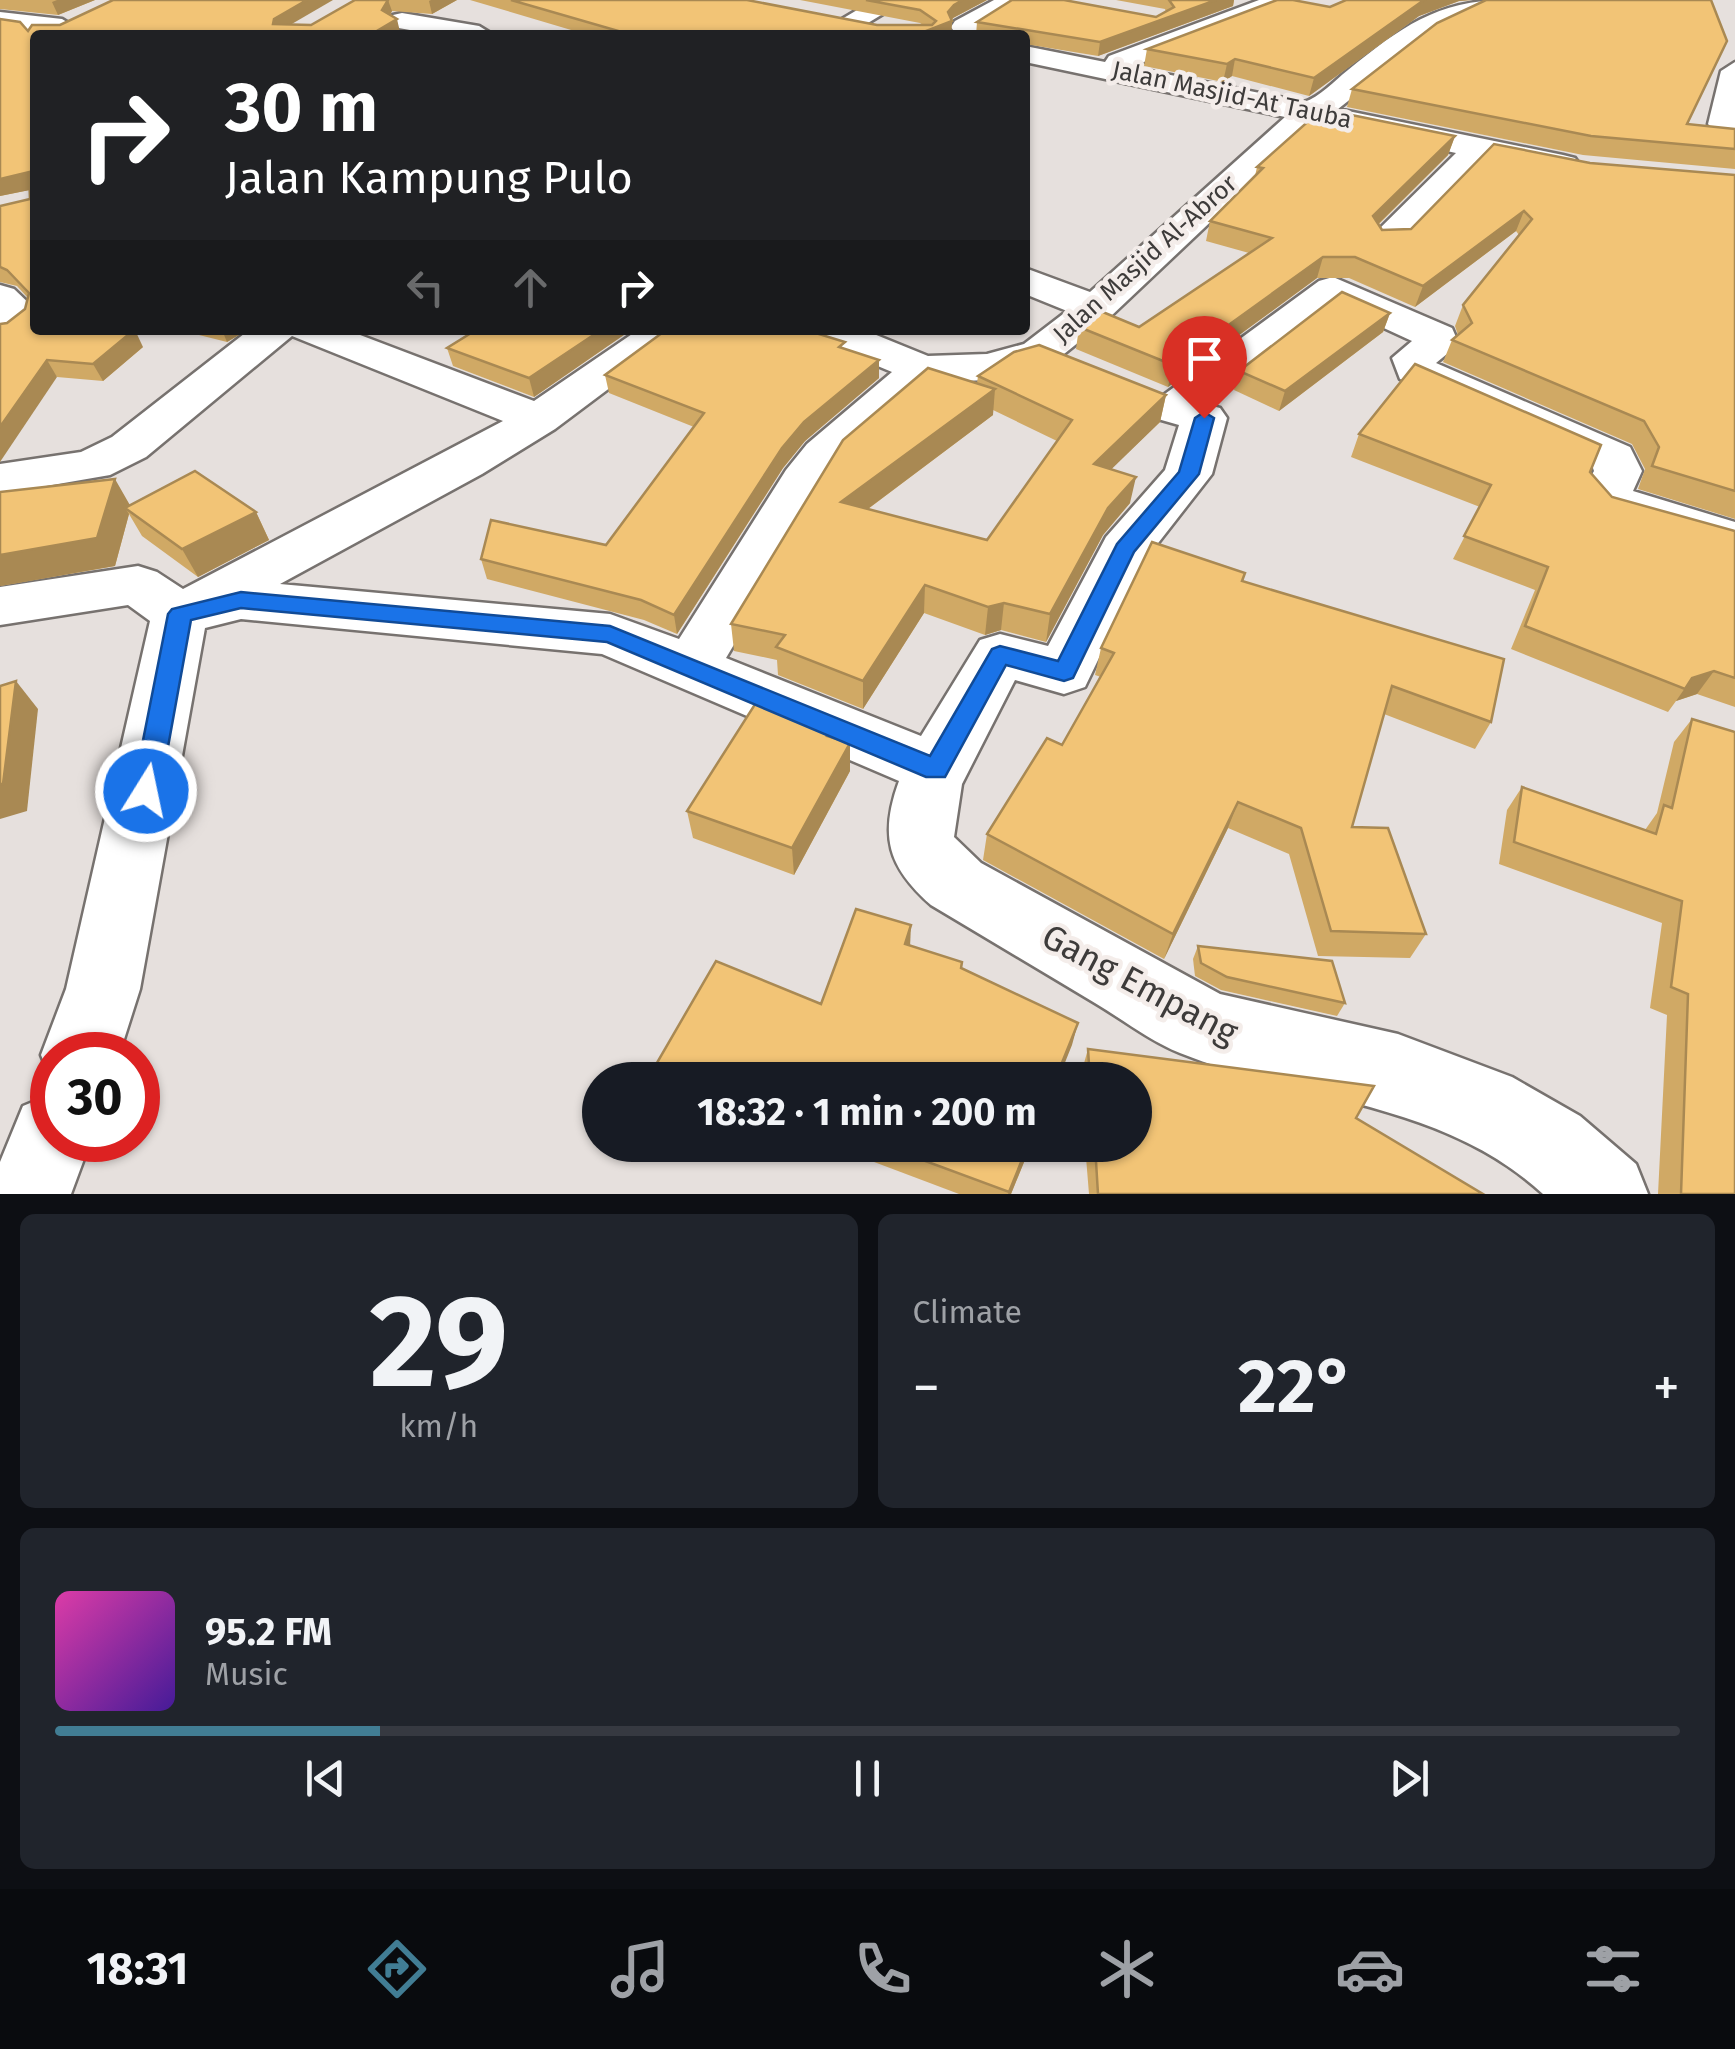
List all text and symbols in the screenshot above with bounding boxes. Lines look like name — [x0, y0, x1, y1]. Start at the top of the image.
street label: Jalan Masjid-At Tauba — [1109, 55, 1355, 135]
text: 30 m — [225, 66, 378, 150]
icon: right — [60, 70, 190, 200]
text: Jalan Kampung Pulo — [225, 151, 633, 205]
street label: Jalan Masjid Al-Abror — [1047, 168, 1243, 349]
icon: left — [398, 260, 453, 315]
icon: ahead — [503, 260, 558, 315]
icon: right — [608, 260, 663, 315]
pin — [1162, 316, 1247, 419]
icon: arrive — [1177, 331, 1232, 386]
position arrow — [94, 739, 198, 843]
street label: Gang Empang — [1035, 915, 1246, 1054]
speed limit sign: 30 — [30, 1032, 160, 1162]
text: 18:32 · 1 min · 200 m — [697, 1089, 1037, 1135]
text: 29 — [369, 1264, 508, 1420]
text: Climate — [913, 1293, 1022, 1331]
text: 22° — [1238, 1342, 1355, 1432]
text: − — [913, 1355, 940, 1421]
text: + — [1653, 1355, 1680, 1421]
text: km/h — [399, 1407, 478, 1445]
text: 95.2 FM — [205, 1609, 332, 1655]
text: Music — [205, 1655, 288, 1693]
icon: previous — [298, 1751, 353, 1806]
icon: pause — [840, 1751, 895, 1806]
icon: next — [1382, 1751, 1437, 1806]
icon: directions — [362, 1934, 432, 2004]
icon: music — [605, 1934, 675, 2004]
icon: phone — [848, 1934, 918, 2004]
icon: climate — [1092, 1934, 1162, 2004]
icon: car — [1335, 1934, 1405, 2004]
icon: filters — [1578, 1934, 1648, 2004]
text: 18:31 — [87, 1942, 188, 1996]

